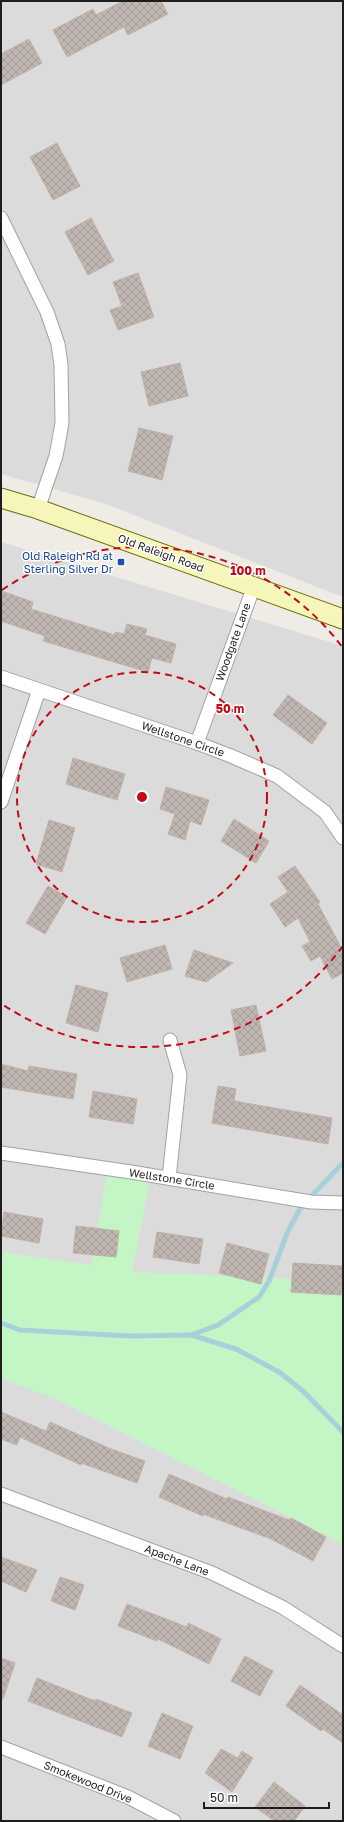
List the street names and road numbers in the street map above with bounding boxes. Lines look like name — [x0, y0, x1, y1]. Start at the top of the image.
street label: Old Raleigh Road — [116, 531, 206, 574]
street label: Woodgate Lane — [212, 601, 253, 683]
street label: Wellstone Circle — [140, 718, 226, 759]
street label: Wellstone Circle — [128, 1165, 216, 1192]
street label: Apache Lane — [143, 1541, 211, 1578]
street label: Smokewood Drive — [42, 1758, 134, 1805]

